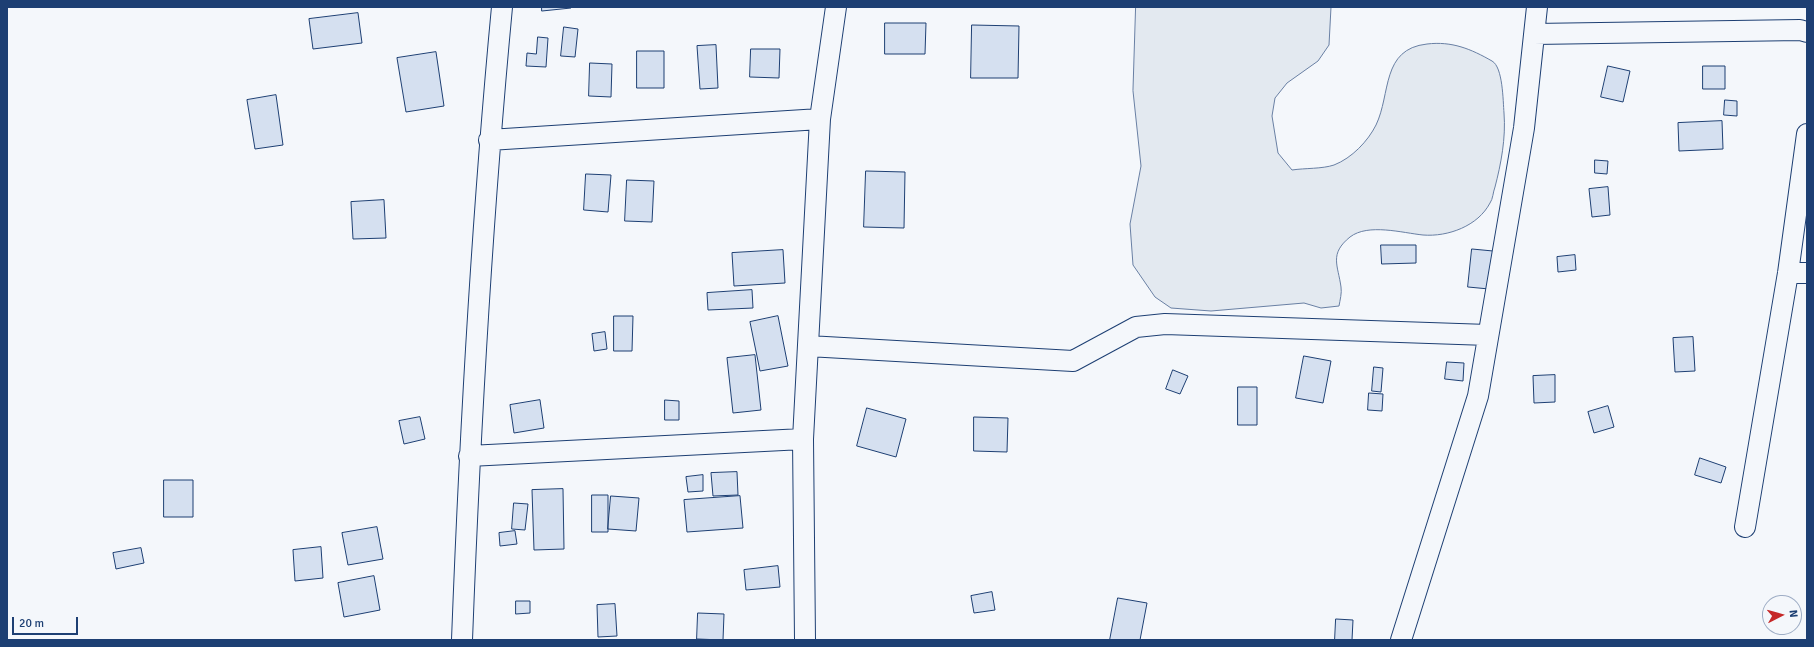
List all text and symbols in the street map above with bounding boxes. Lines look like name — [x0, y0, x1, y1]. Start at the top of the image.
north arrow — [1762, 595, 1802, 635]
scale bar — [14, 609, 80, 635]
text: N — [1787, 609, 1800, 618]
text: 20 m — [19, 616, 44, 631]

